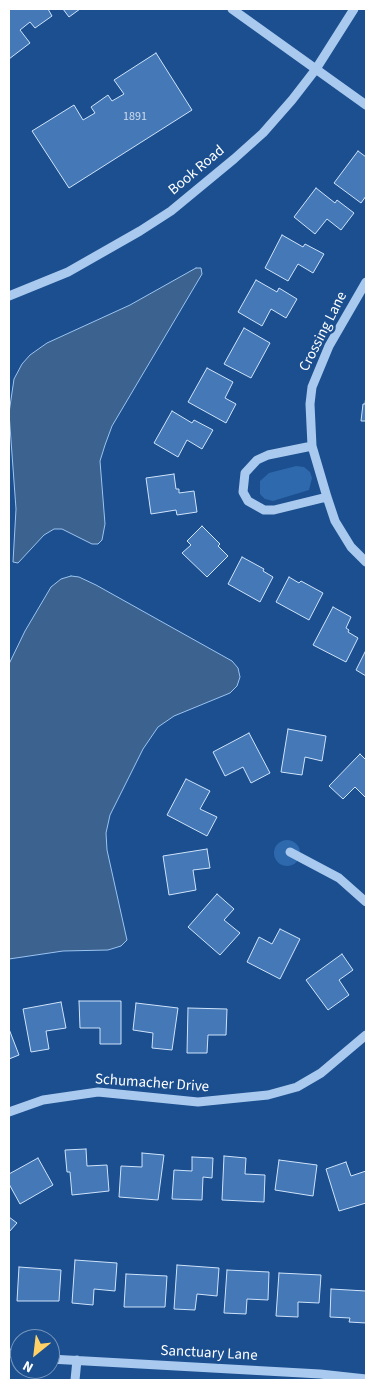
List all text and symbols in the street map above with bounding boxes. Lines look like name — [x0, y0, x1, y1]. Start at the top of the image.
house number: 1891 — [123, 110, 147, 124]
street label: Book Road — [165, 142, 229, 200]
street label: Crossing Lane — [296, 289, 352, 375]
street label: Schumacher Drive — [94, 1071, 210, 1097]
north arrow — [10, 1329, 60, 1379]
street label: Sanctuary Lane — [160, 1342, 258, 1366]
text: N — [19, 1355, 37, 1377]

